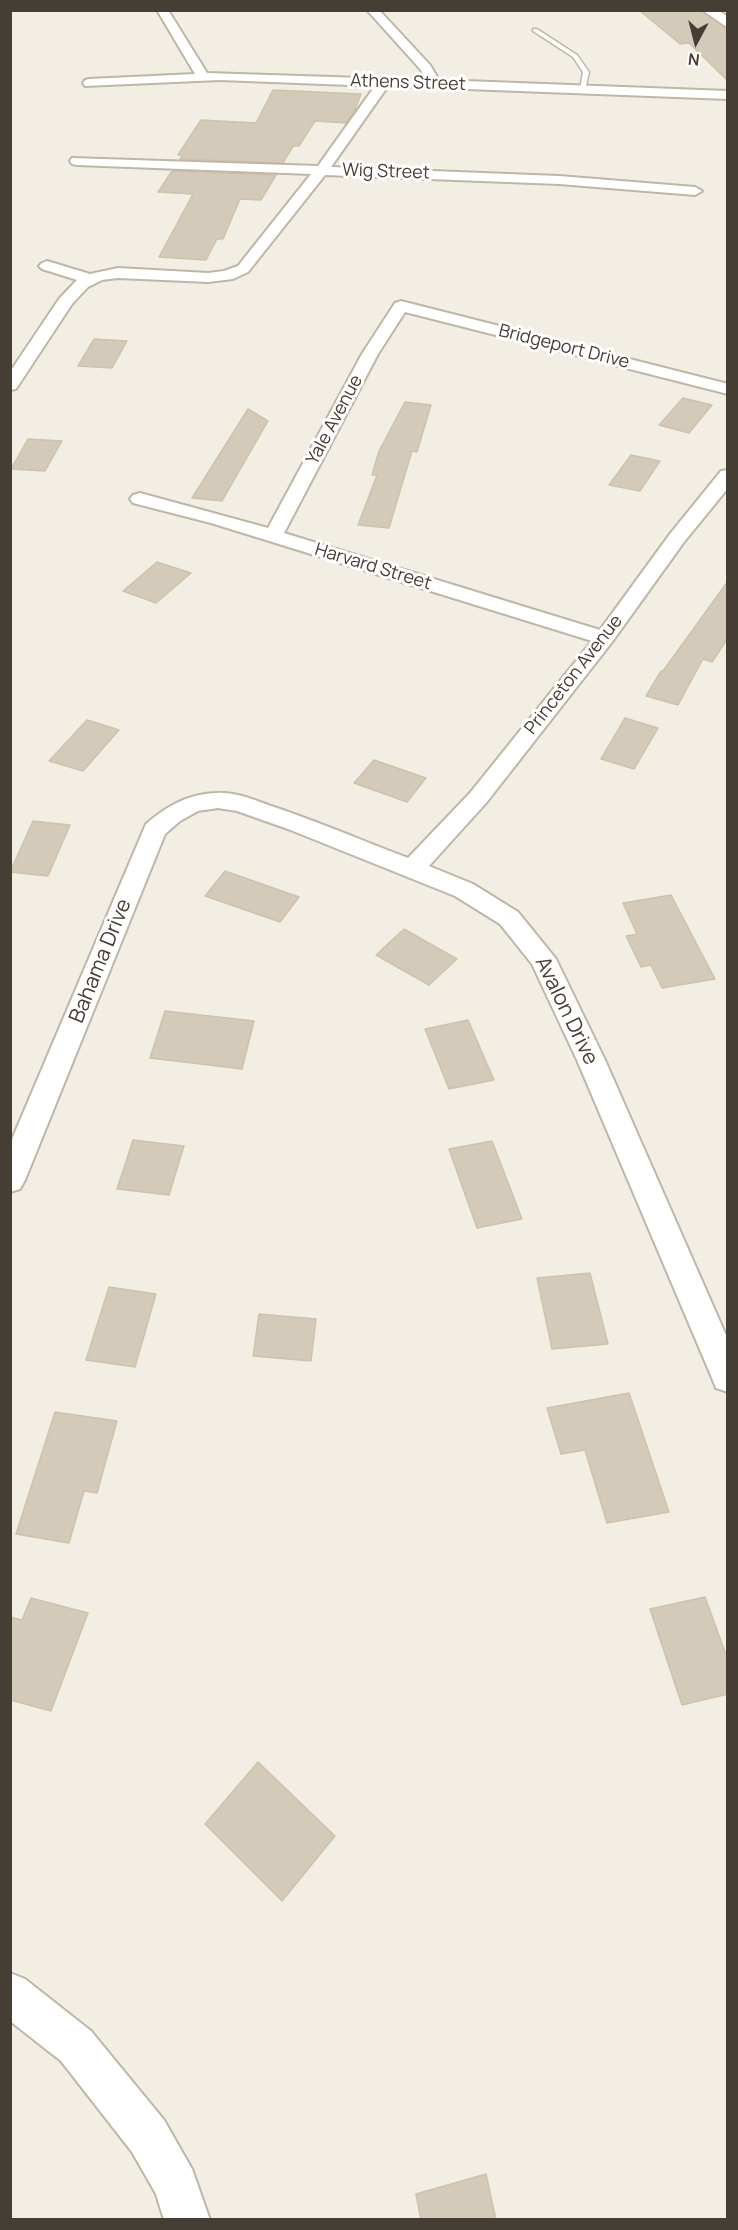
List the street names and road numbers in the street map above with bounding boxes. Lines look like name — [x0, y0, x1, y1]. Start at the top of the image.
street label: Athens Street — [350, 70, 466, 96]
street label: Wig Street — [342, 160, 430, 184]
street label: Bridgeport Drive — [496, 320, 632, 374]
street label: Yale Avenue — [302, 371, 368, 469]
street label: Harvard Street — [312, 539, 434, 595]
street label: Princeton Avenue — [521, 611, 627, 739]
street label: Bahama Drive — [65, 895, 137, 1027]
street label: Avalon Drive — [529, 953, 603, 1069]

